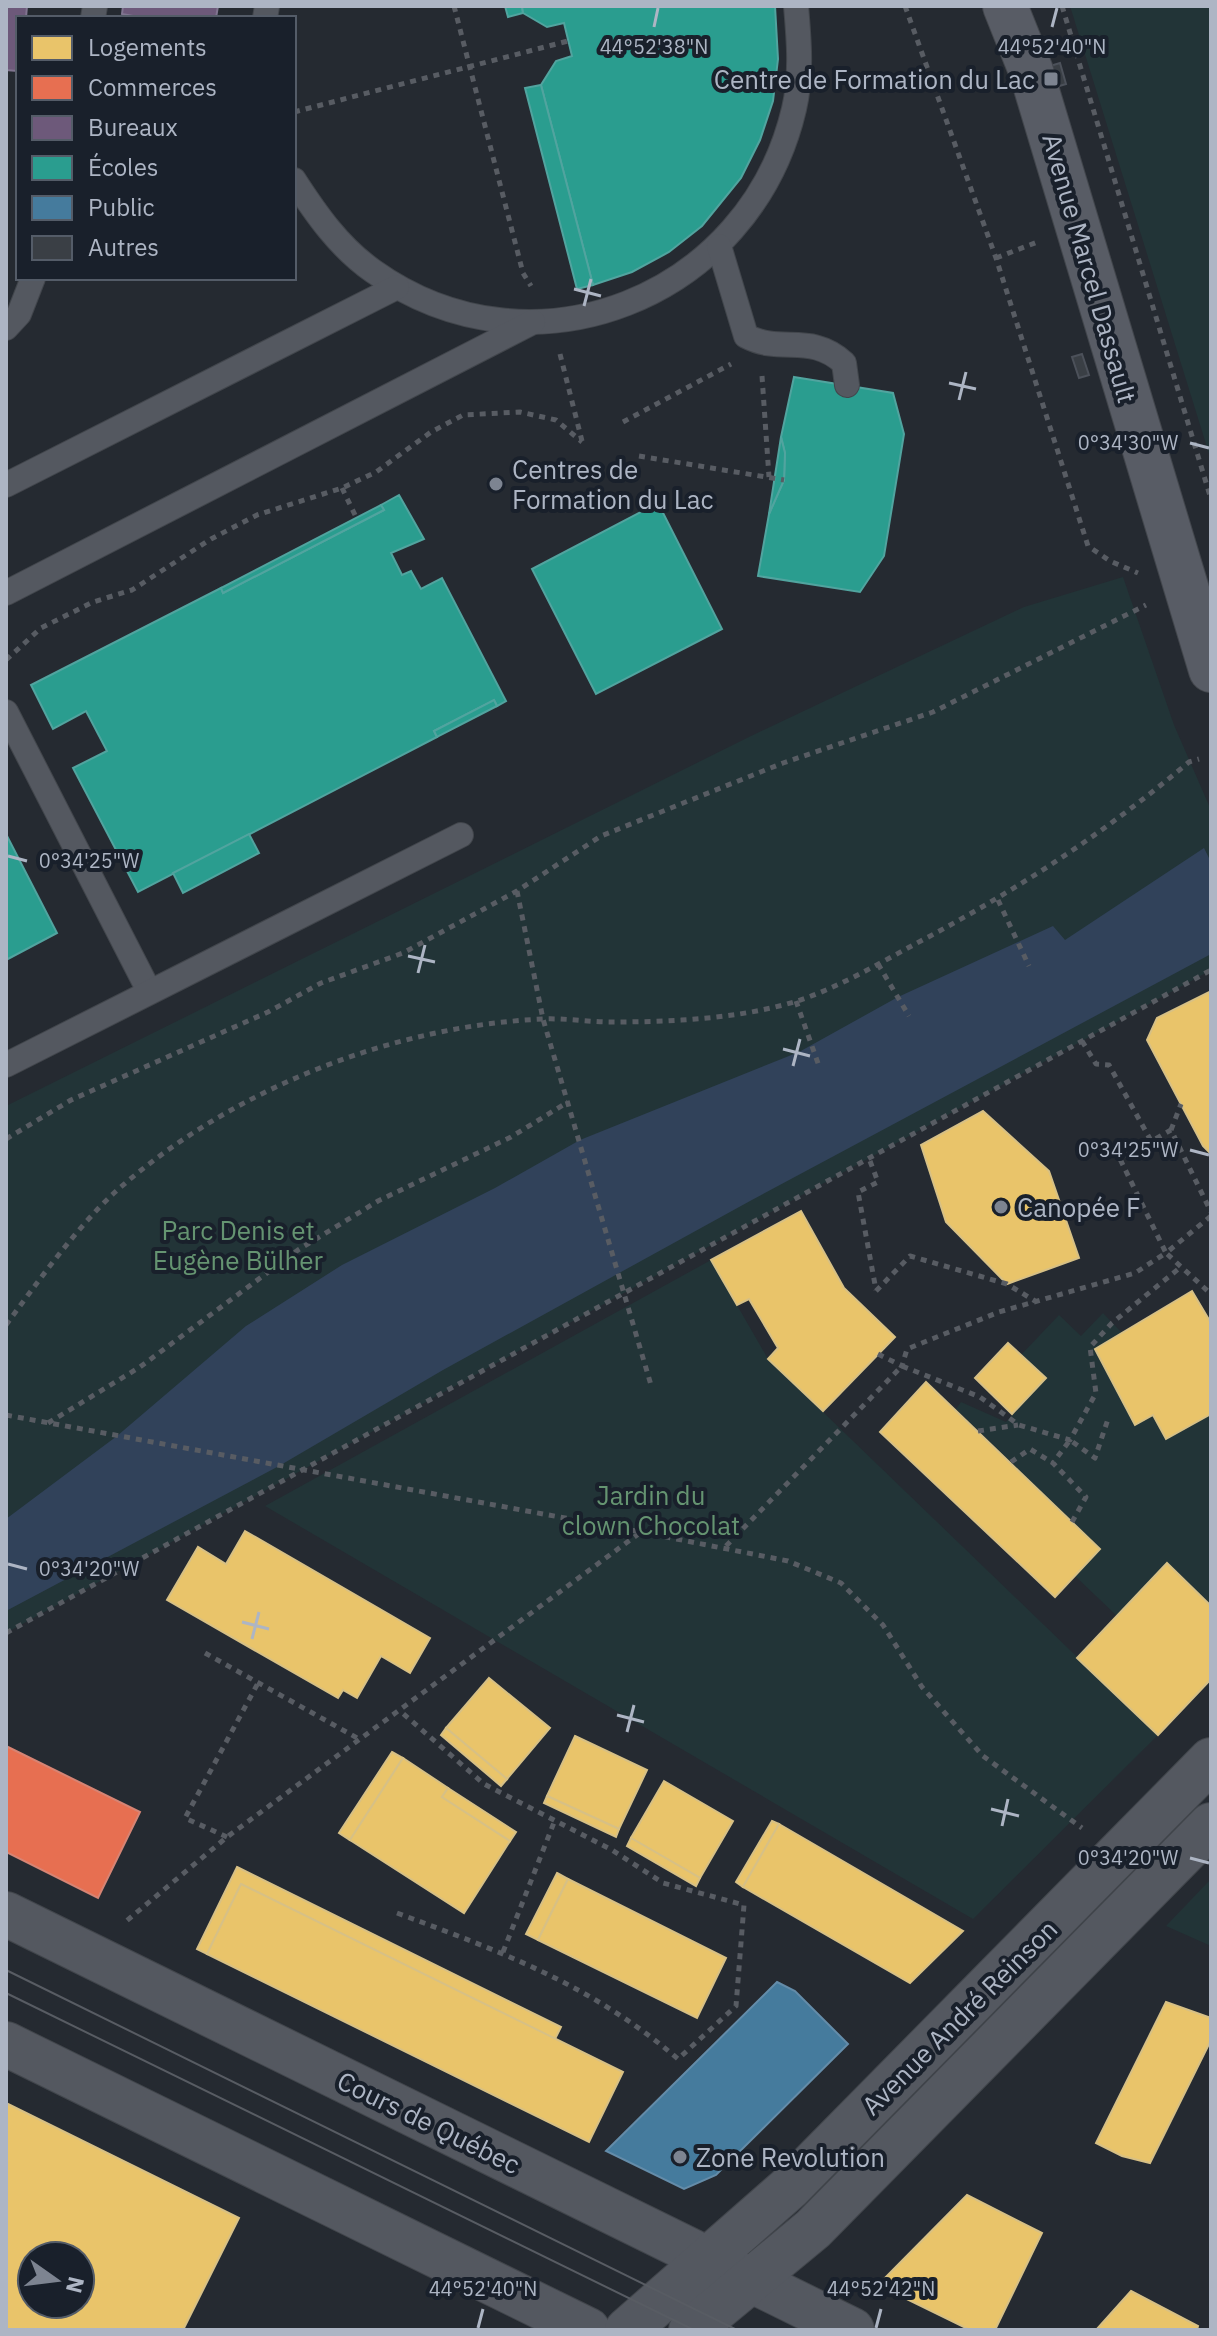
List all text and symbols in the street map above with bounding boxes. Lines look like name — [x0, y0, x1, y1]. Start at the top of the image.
legend — [16, 16, 296, 280]
text: Logements — [88, 31, 207, 63]
text: 44°52'38"N — [600, 33, 708, 60]
text: 44°52'40"N — [998, 33, 1106, 60]
place label: Centre de Formation du Lac — [714, 62, 1035, 96]
marker: Centre de Formation du Lac — [1042, 70, 1060, 88]
text: Commerces — [88, 71, 217, 103]
text: Bureaux — [88, 111, 178, 143]
street label: Avenue Marcel Dassault — [1035, 129, 1145, 407]
text: Écoles — [88, 151, 159, 183]
text: Public — [88, 191, 155, 223]
text: Autres — [88, 231, 159, 263]
text: 0°34'30"W — [1078, 429, 1179, 456]
place label: Centres de Formation du Lac — [512, 452, 714, 516]
marker: Centres de Formation du Lac — [487, 475, 505, 493]
text: 0°34'25"W — [39, 847, 140, 874]
text: 0°34'25"W — [1078, 1136, 1179, 1163]
place label: Canopée F — [1017, 1190, 1141, 1224]
marker: Canopée F — [992, 1198, 1010, 1216]
park label: Parc Denis et Eugène Bülher — [153, 1213, 324, 1277]
park label: Jardin du clown Chocolat — [562, 1478, 740, 1542]
text: 0°34'20"W — [39, 1555, 140, 1582]
text: 0°34'20"W — [1078, 1844, 1179, 1871]
street label: Avenue André Reinson — [854, 1912, 1064, 2122]
street label: Cours de Québec — [332, 2063, 526, 2181]
place label: Zone Revolution — [696, 2140, 885, 2174]
marker: Zone Revolution — [671, 2148, 689, 2166]
north arrow — [16, 2240, 96, 2320]
text: N — [60, 2274, 92, 2296]
text: 44°52'40"N — [429, 2275, 537, 2302]
text: 44°52'42"N — [827, 2275, 935, 2302]

